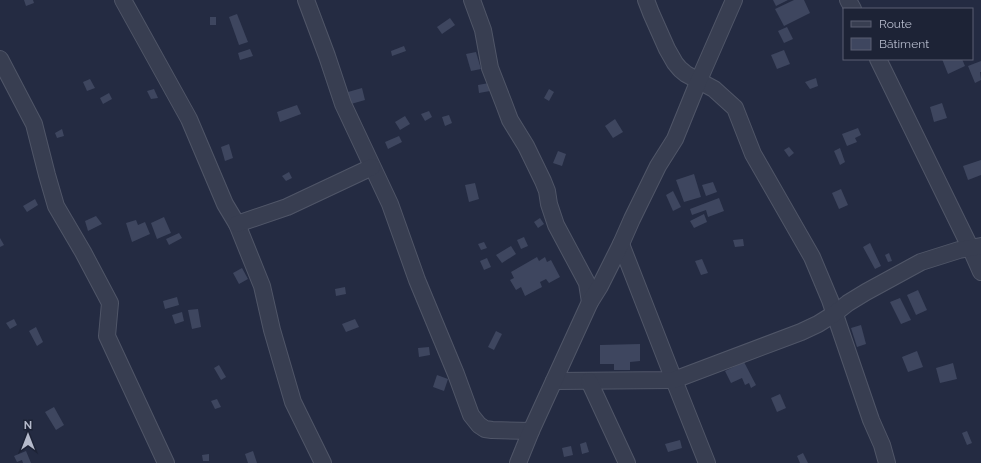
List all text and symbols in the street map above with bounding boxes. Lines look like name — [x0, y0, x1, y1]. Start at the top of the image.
legend — [843, 8, 973, 60]
text: Route — [879, 17, 912, 31]
text: Bâtiment — [879, 37, 929, 51]
north arrow — [8, 415, 48, 455]
text: N — [24, 419, 32, 432]

